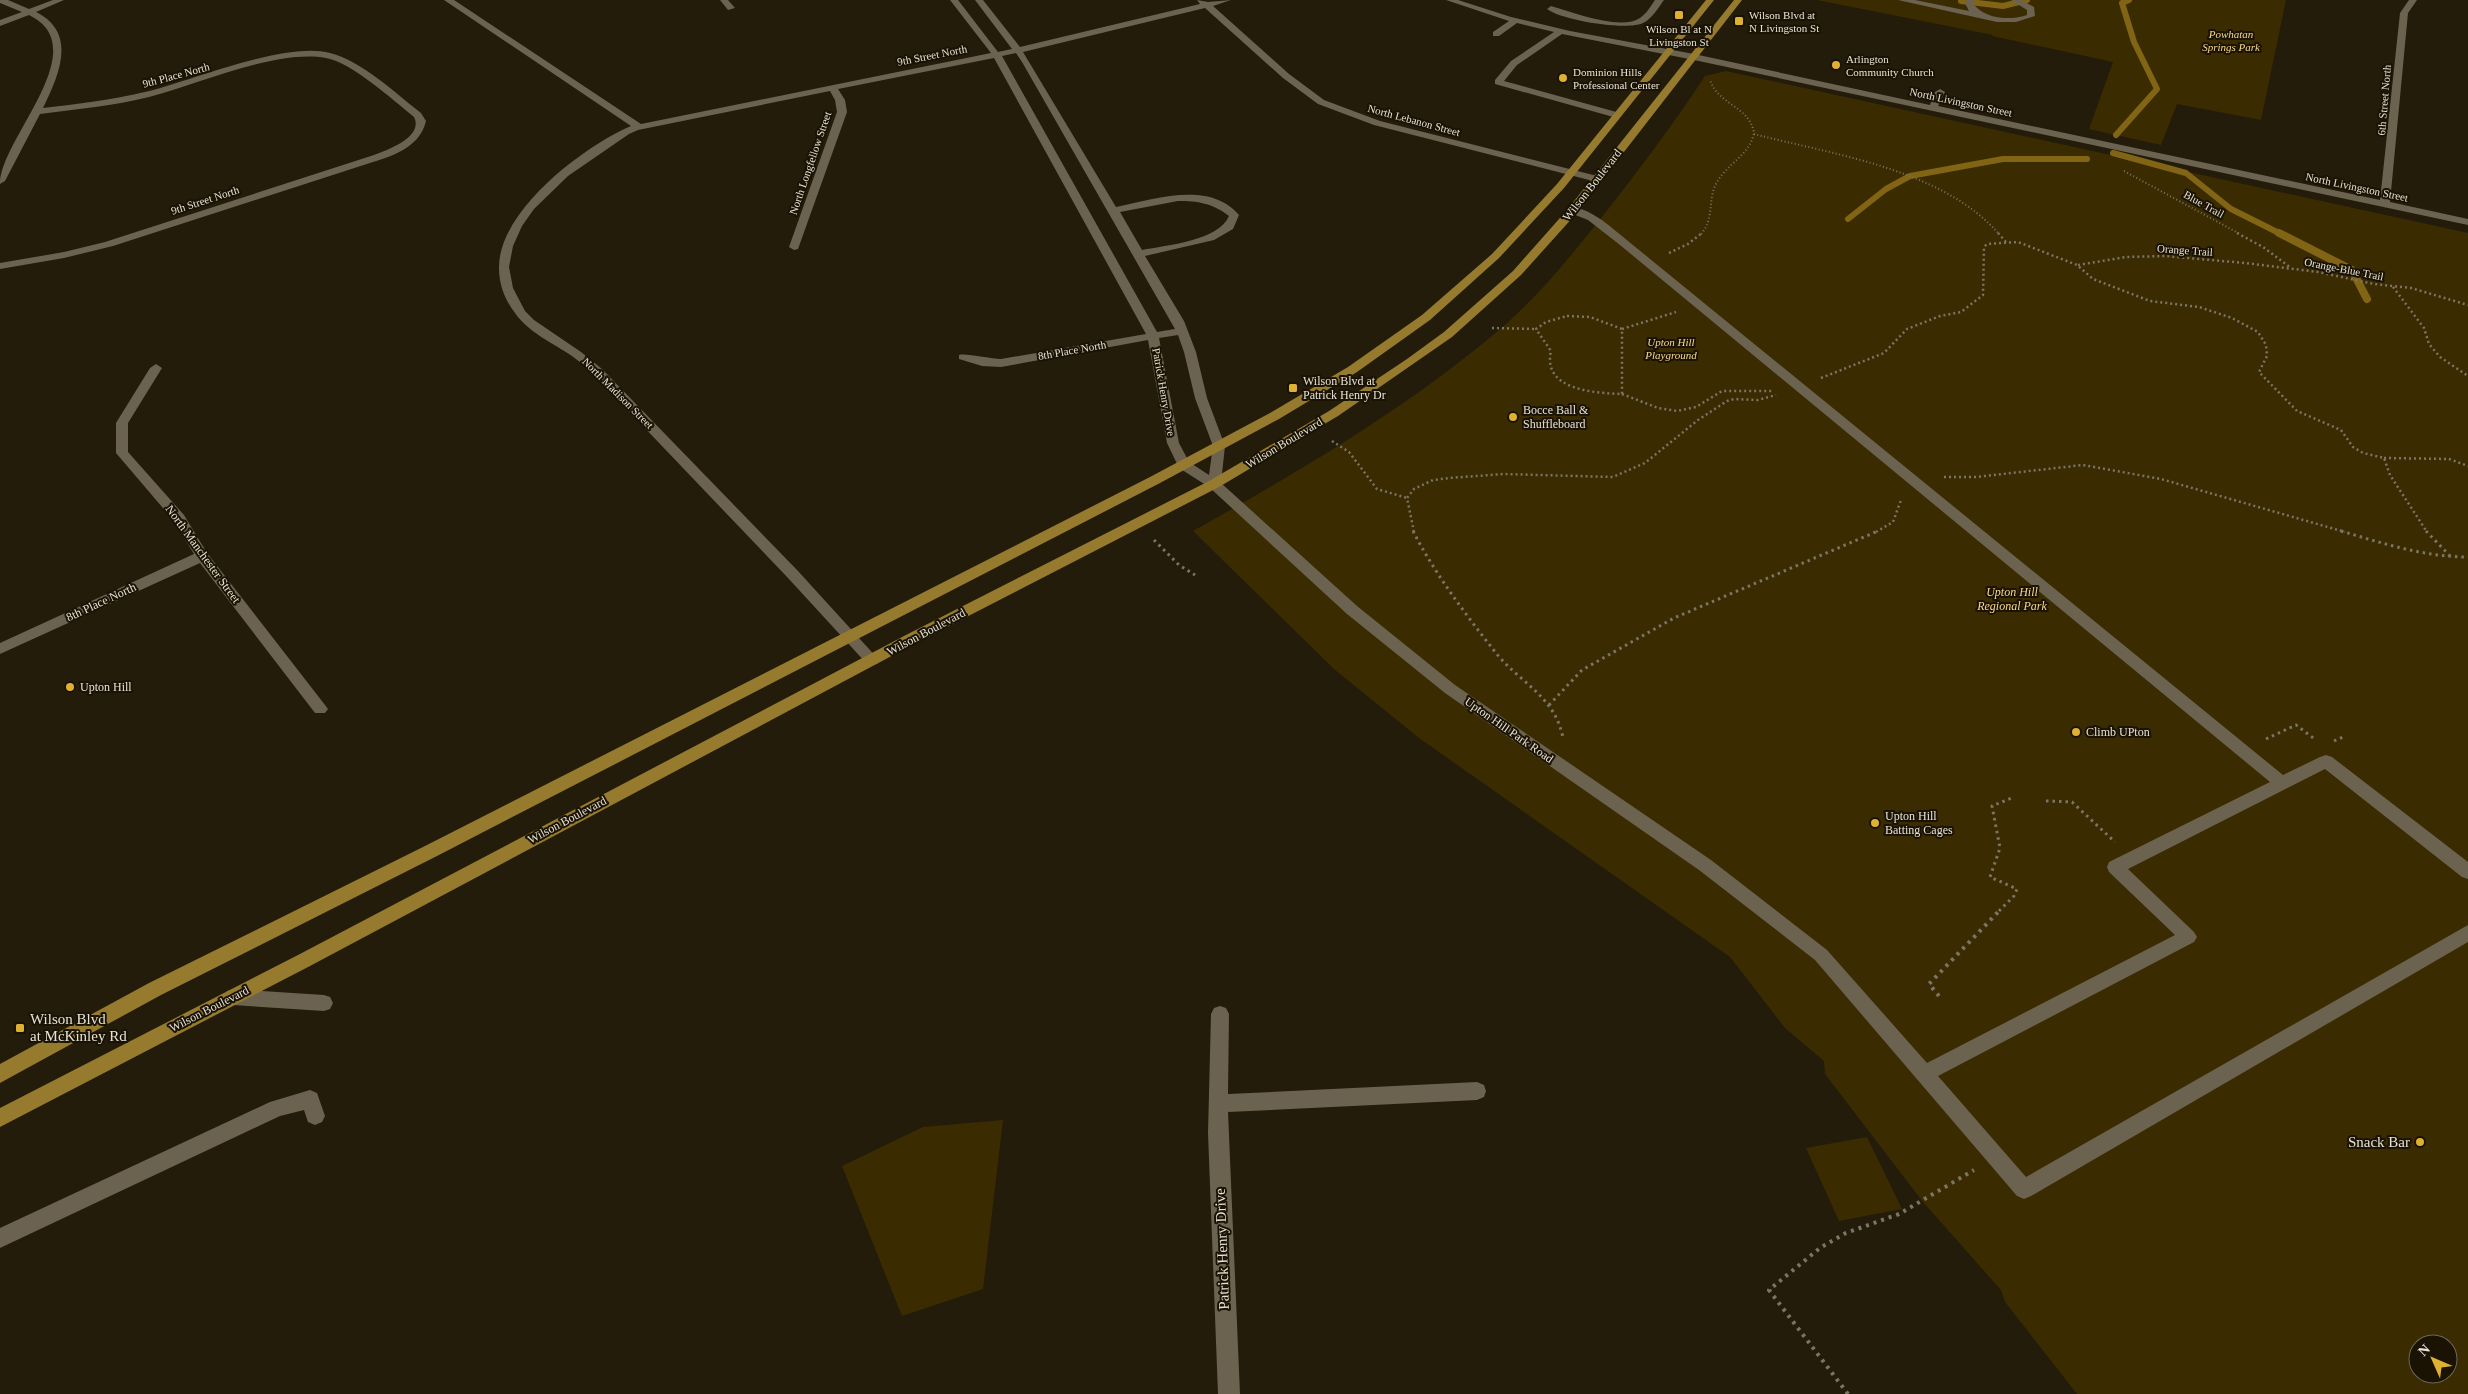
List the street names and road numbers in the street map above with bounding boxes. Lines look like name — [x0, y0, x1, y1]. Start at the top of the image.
street label: 9th Street North — [896, 42, 968, 68]
street label: 9th Place North — [141, 60, 211, 90]
street label: 6th Street North — [2375, 64, 2393, 136]
street label: North Livingston Street — [1909, 85, 2013, 119]
street label: North Lebanon Street — [1366, 102, 1462, 138]
street label: North Longfellow Street — [787, 110, 833, 216]
street label: Wilson Boulevard — [1560, 146, 1624, 224]
street label: North Livingston Street — [2305, 170, 2409, 204]
street label: 9th Street North — [169, 183, 241, 217]
street label: Blue Trail — [2182, 188, 2226, 220]
street label: Orange Trail — [2157, 242, 2213, 258]
street label: Orange-Blue Trail — [2303, 255, 2385, 283]
street label: 8th Place North — [1037, 338, 1108, 362]
street label: Patrick Henry Drive — [1150, 347, 1178, 437]
street label: North Madison Street — [580, 355, 656, 431]
street label: Wilson Boulevard — [1243, 415, 1325, 471]
street label: North Manchester Street — [163, 502, 244, 606]
street label: 8th Place North — [64, 580, 138, 624]
street label: Wilson Boulevard — [884, 605, 968, 659]
street label: Upton Hill Park Road — [1462, 694, 1556, 766]
street label: Wilson Boulevard — [525, 793, 609, 847]
street label: Wilson Boulevard — [167, 983, 251, 1035]
street label: Patrick Henry Drive — [1212, 1188, 1232, 1310]

